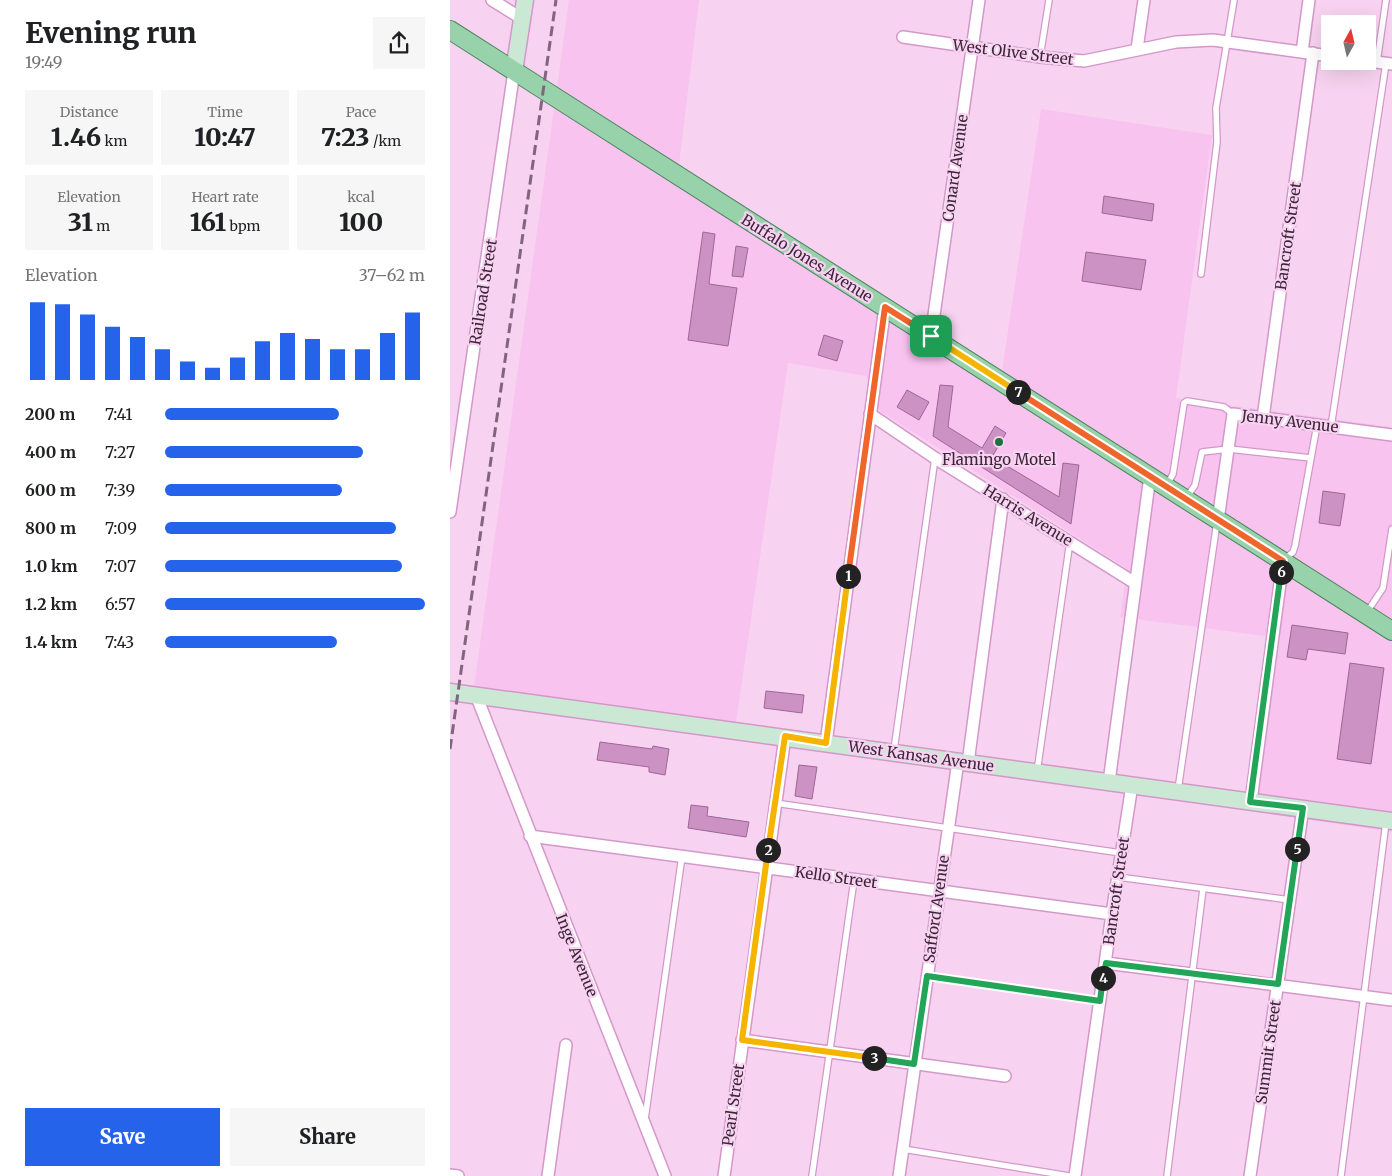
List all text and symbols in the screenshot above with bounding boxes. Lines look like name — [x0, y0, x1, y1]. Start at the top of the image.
text: Evening run — [25, 15, 196, 51]
north arrow — [1321, 15, 1376, 70]
map controls — [1321, 15, 1376, 70]
button: share — [373, 17, 425, 69]
street label: West Olive Street — [950, 35, 1075, 69]
text: 19:49 — [25, 52, 62, 72]
text: Distance — [60, 103, 118, 121]
text: Time — [207, 103, 243, 121]
text: Pace — [346, 103, 376, 121]
street label: Conard Avenue — [938, 113, 972, 223]
text: 1.46 — [51, 121, 101, 153]
text: 10:47 — [194, 121, 256, 153]
text: 7:23 — [321, 121, 370, 153]
text: km — [101, 132, 127, 150]
text: /km — [370, 132, 401, 150]
street label: Bancroft Street — [1271, 181, 1305, 291]
text: Elevation — [57, 188, 121, 206]
text: Heart rate — [192, 188, 259, 206]
text: kcal — [347, 188, 375, 206]
text: 31 — [68, 206, 93, 238]
text: 161 — [190, 206, 226, 238]
text: 100 — [339, 206, 383, 238]
street label: Buffalo Jones Avenue — [738, 210, 876, 306]
text: m — [93, 217, 110, 235]
text: bpm — [226, 217, 260, 235]
street label: Railroad Street — [465, 238, 501, 346]
text: Elevation — [25, 265, 98, 285]
text: 37–62 m — [359, 265, 425, 285]
pin — [910, 315, 952, 357]
icon: arrive — [917, 322, 945, 350]
pin: 7 — [1006, 380, 1030, 404]
text: 7 — [1014, 383, 1023, 401]
text: 200 m — [25, 404, 75, 424]
text: 7:41 — [105, 404, 132, 424]
street label: Jenny Avenue — [1240, 406, 1340, 436]
marker: Flamingo Motel — [993, 436, 1005, 448]
text: 400 m — [25, 442, 76, 462]
text: 7:27 — [105, 442, 135, 462]
place label: Flamingo Motel — [942, 450, 1056, 469]
text: 600 m — [25, 480, 76, 500]
text: 7:39 — [105, 480, 135, 500]
street label: Harris Avenue — [980, 480, 1076, 550]
text: 800 m — [25, 518, 76, 538]
text: 7:09 — [105, 518, 137, 538]
text: 1.0 km — [25, 556, 78, 576]
text: 7:07 — [105, 556, 136, 576]
pin: 6 — [1268, 560, 1294, 584]
text: 6 — [1277, 563, 1286, 581]
pin: 1 — [836, 564, 860, 588]
text: 1 — [845, 567, 852, 585]
text: 1.2 km — [25, 594, 77, 614]
text: 6:57 — [105, 594, 135, 614]
text: 1.4 km — [25, 632, 77, 652]
text: 7:43 — [105, 632, 134, 652]
street label: West Kansas Avenue — [846, 736, 995, 776]
street label: Bancroft Street — [1099, 836, 1133, 946]
pin: 5 — [1284, 836, 1310, 862]
pin: 2 — [756, 838, 780, 862]
text: 5 — [1293, 840, 1302, 858]
text: 2 — [764, 841, 773, 859]
street label: Safford Avenue — [919, 854, 953, 964]
street label: Kello Street — [794, 862, 878, 892]
street label: Inge Avenue — [552, 911, 602, 1000]
pin: 4 — [1090, 966, 1116, 990]
text: 4 — [1099, 969, 1108, 987]
street label: Summit Street — [1251, 999, 1285, 1105]
pin: 3 — [862, 1046, 886, 1070]
text: 3 — [870, 1049, 879, 1067]
street label: Pearl Street — [718, 1063, 748, 1147]
button: Save — [25, 1108, 220, 1166]
button: Share — [230, 1108, 425, 1166]

